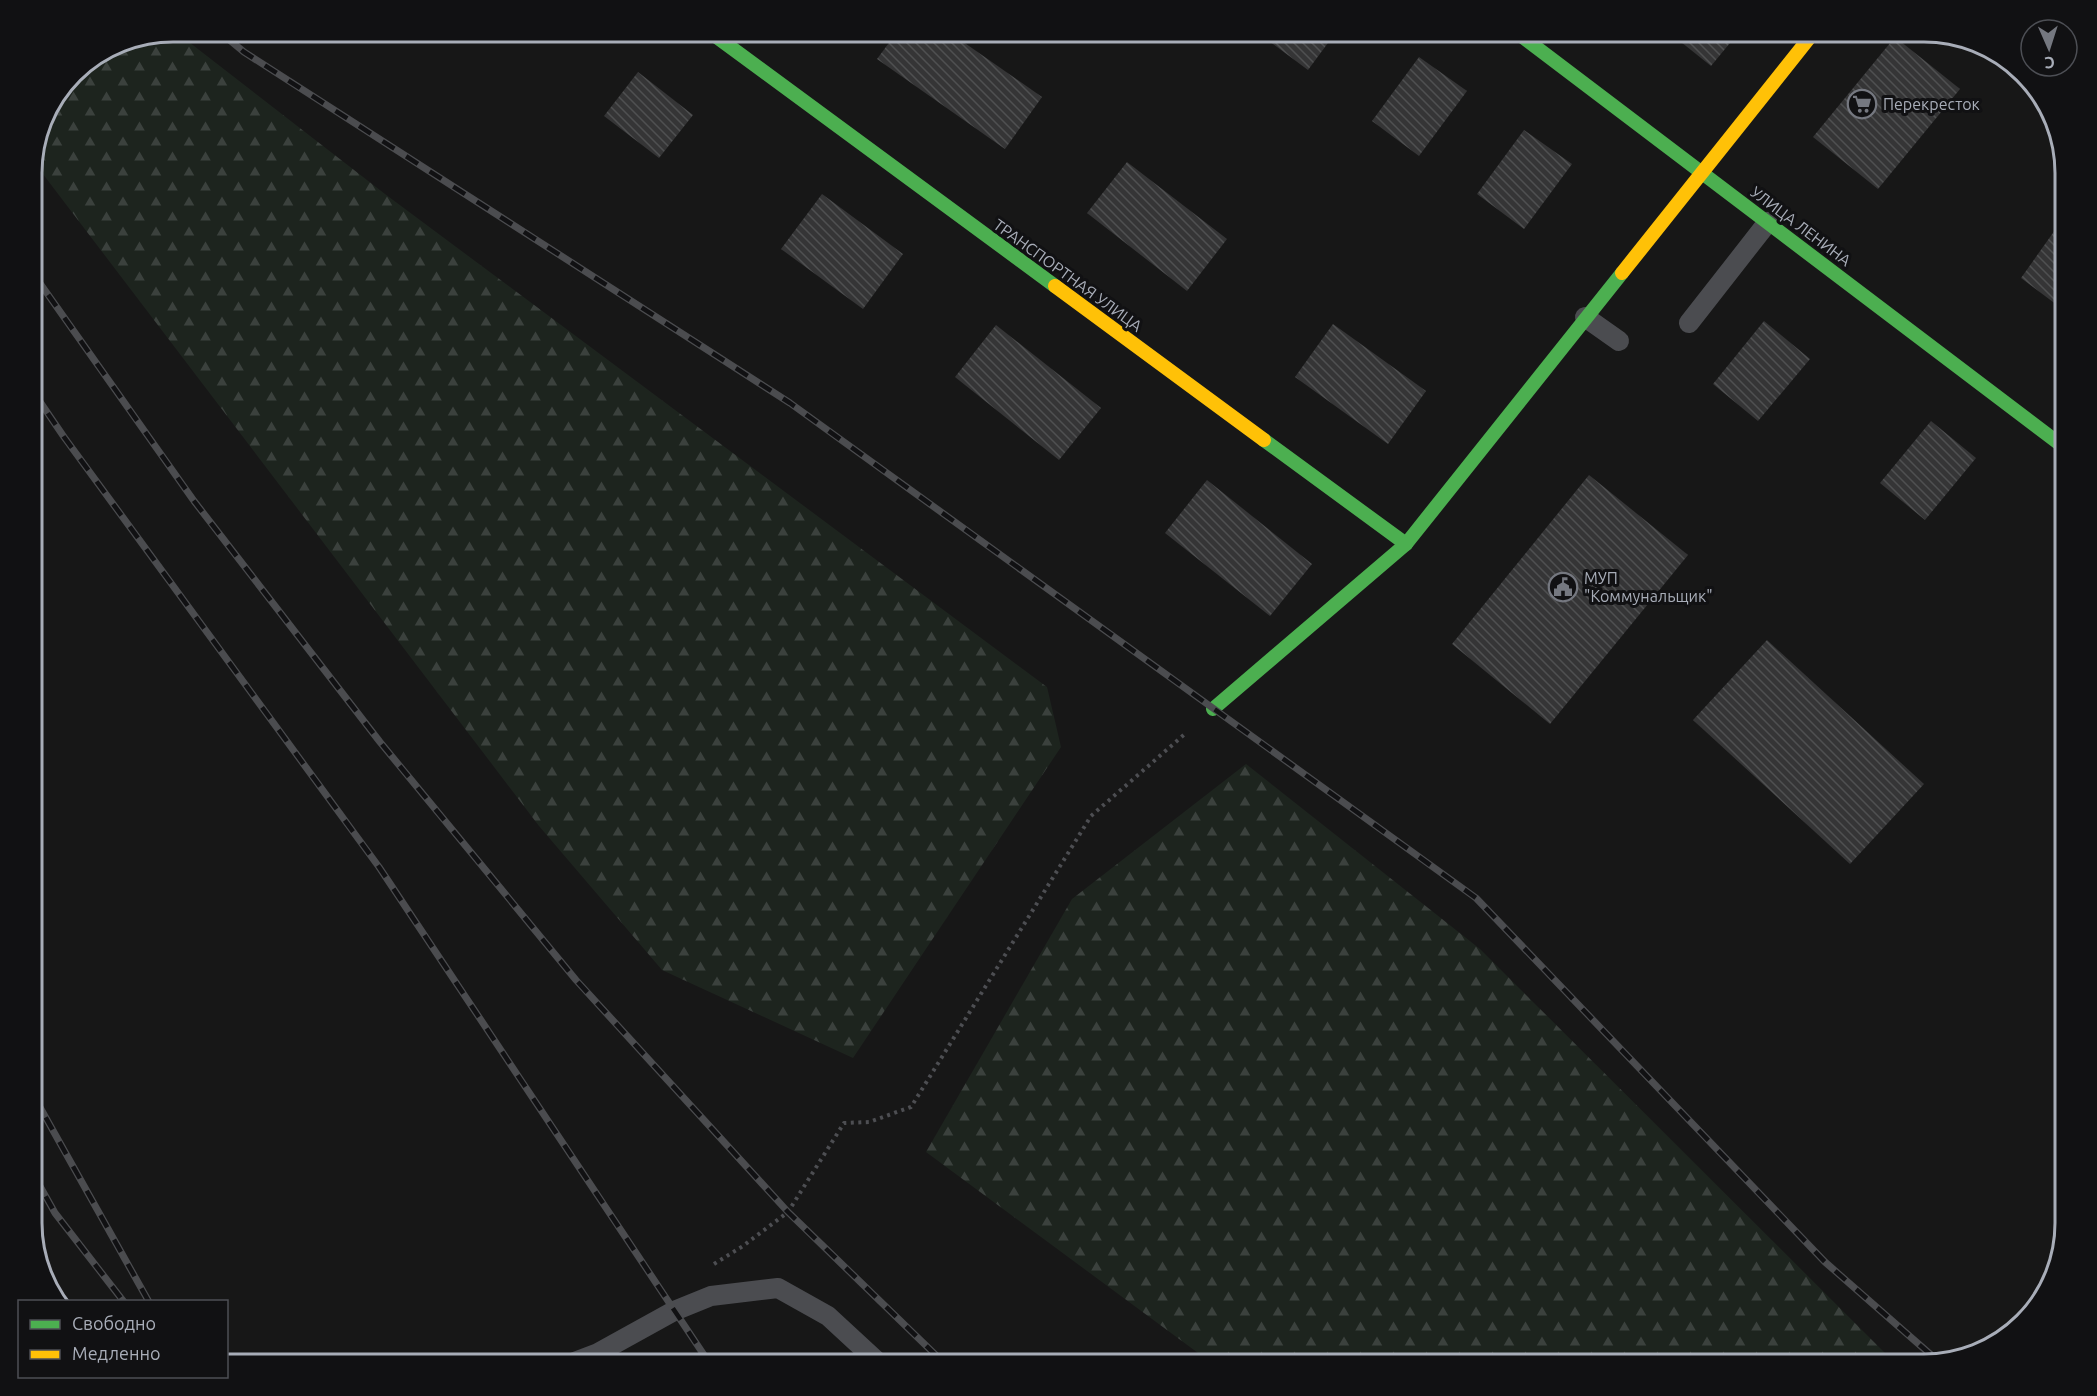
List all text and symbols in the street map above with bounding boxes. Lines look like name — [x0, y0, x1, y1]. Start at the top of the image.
north arrow — [2019, 18, 2079, 78]
text: С — [2044, 54, 2055, 72]
supermarket icon: Перекресток — [1846, 88, 1878, 120]
place label: Перекресток — [1883, 95, 1980, 113]
street label: УЛИЦА ЛЕНИНА — [1747, 183, 1855, 270]
street label: ТРАНСПОРТНАЯ УЛИЦА — [990, 215, 1146, 335]
place label: МУП "Коммунальщик" — [1584, 569, 1713, 605]
public building icon: МУП "Коммунальщик" — [1547, 571, 1579, 603]
legend — [18, 1300, 228, 1378]
text: Свободно — [72, 1313, 156, 1333]
text: Медленно — [72, 1343, 161, 1363]

